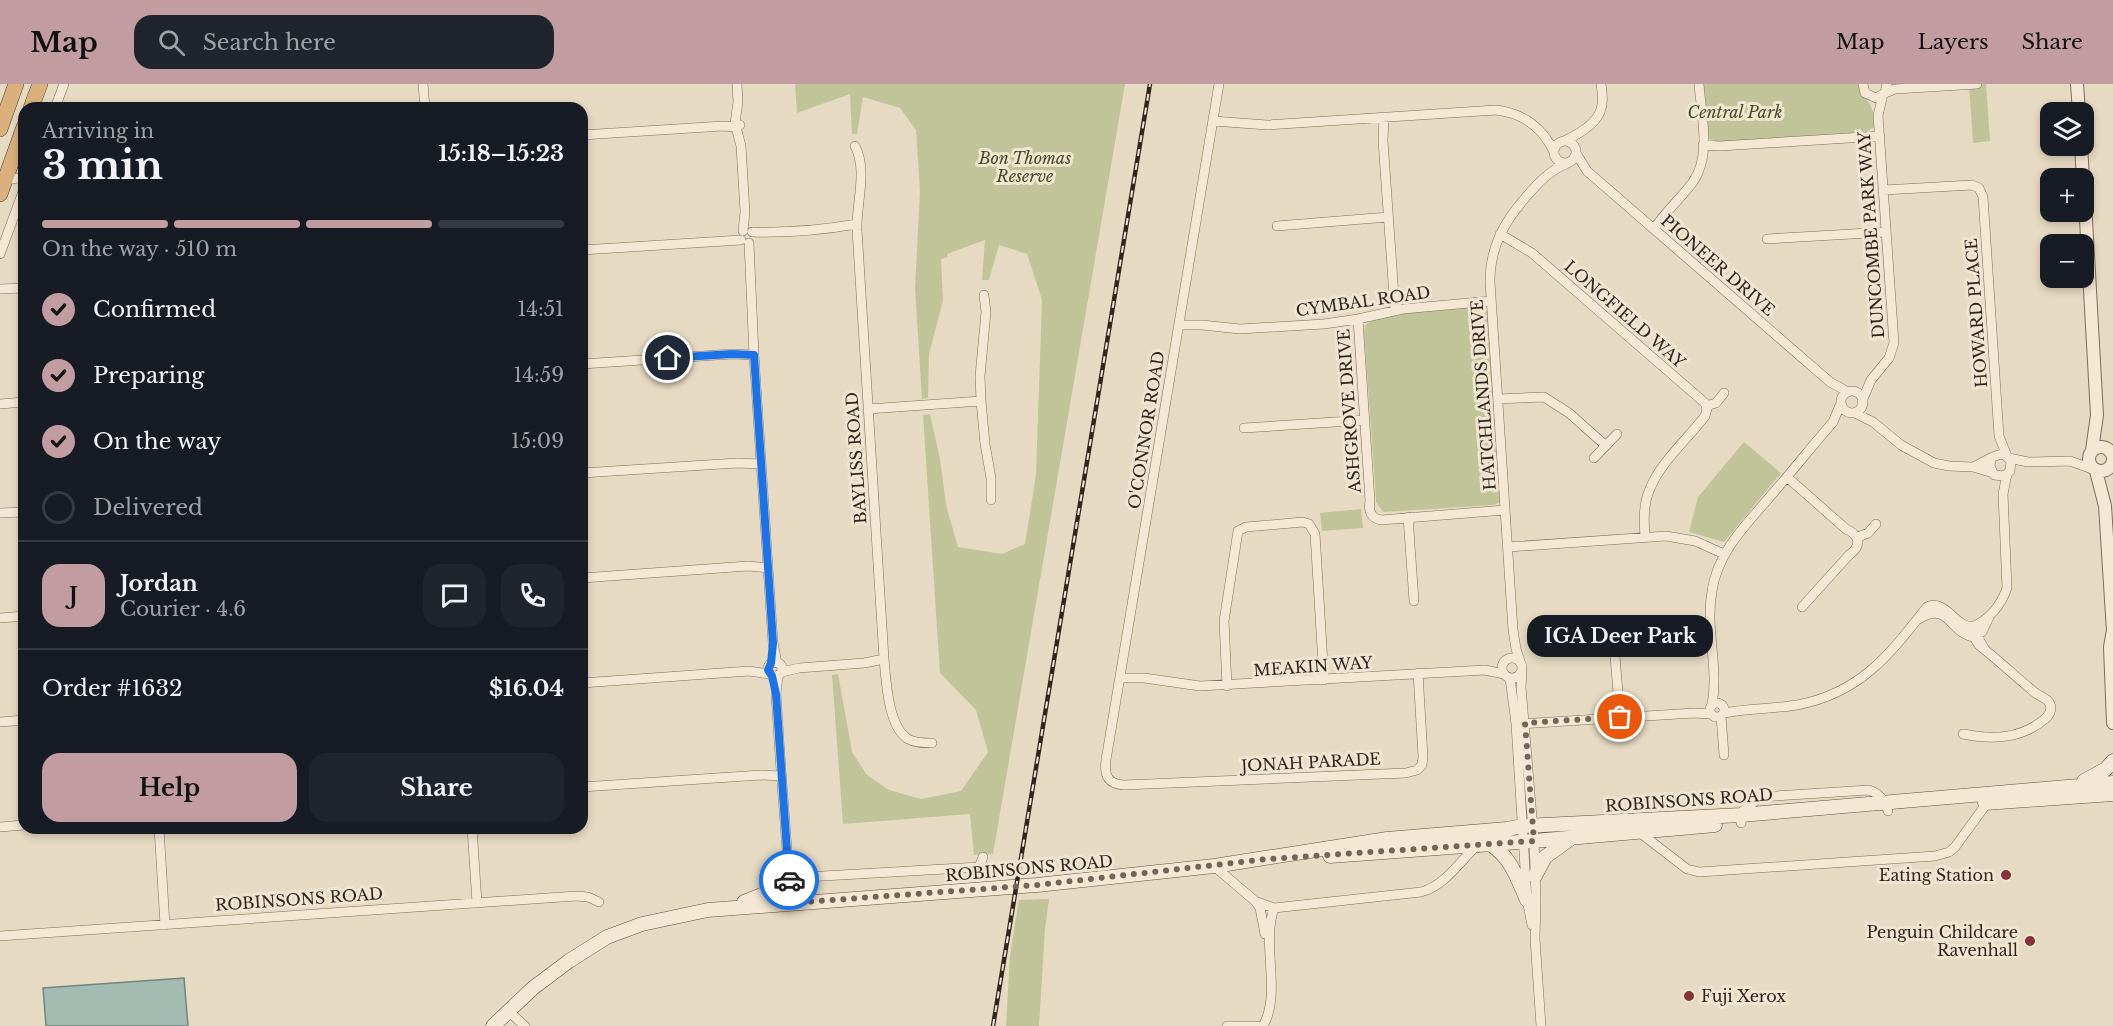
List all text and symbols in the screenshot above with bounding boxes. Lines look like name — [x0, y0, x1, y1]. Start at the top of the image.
search box — [134, 15, 554, 69]
text: Map — [30, 25, 98, 60]
icon: search — [155, 26, 188, 59]
text: Search here — [203, 29, 336, 56]
text: Map — [1836, 29, 1885, 55]
text: Layers — [1918, 29, 1989, 55]
text: Share — [2022, 29, 2083, 55]
park label: Central Park — [1688, 102, 1782, 122]
map controls — [2040, 102, 2094, 288]
button: layers — [2040, 102, 2094, 156]
text: Arriving in — [42, 119, 154, 143]
street label: DUNCOMBE PARK WAY — [1854, 131, 1888, 339]
text: 15:18–15:23 — [438, 140, 564, 167]
text: 3 min — [42, 141, 163, 190]
park label: Bon Thomas Reserve — [978, 148, 1071, 186]
button: + — [2040, 168, 2094, 222]
street label: PIONEER DRIVE — [1657, 210, 1779, 320]
button: − — [2040, 234, 2094, 288]
text: On the way · 510 m — [42, 237, 237, 261]
street label: HOWARD PLACE — [1961, 238, 1991, 388]
street label: LONGFIELD WAY — [1560, 256, 1690, 372]
street label: CYMBAL ROAD — [1294, 282, 1432, 320]
icon: check — [42, 293, 75, 326]
text: Confirmed — [93, 296, 216, 323]
text: 14:51 — [517, 297, 564, 321]
street label: HATCHLANDS DRIVE — [1466, 299, 1500, 491]
street label: ASHGROVE DRIVE — [1333, 328, 1365, 495]
pin — [642, 332, 693, 383]
icon: home — [651, 341, 684, 374]
street label: O'CONNOR ROAD — [1124, 350, 1168, 510]
icon: check — [42, 359, 75, 392]
text: Preparing — [93, 362, 204, 389]
text: 14:59 — [513, 363, 564, 387]
street label: BAYLISS ROAD — [841, 391, 871, 525]
icon: check — [42, 425, 75, 458]
text: On the way — [93, 428, 221, 455]
text: 15:09 — [511, 429, 564, 453]
text: Delivered — [93, 494, 203, 521]
button: chat — [423, 564, 486, 627]
button: phone — [501, 564, 564, 627]
text: Jordan — [120, 570, 198, 597]
text: J — [69, 582, 78, 609]
text: Courier · 4.6 — [120, 597, 246, 621]
callout: IGA Deer Park — [1527, 615, 1713, 657]
text: IGA Deer Park — [1544, 624, 1696, 648]
street label: MEAKIN WAY — [1253, 652, 1374, 680]
text: Order #1632 — [42, 675, 183, 702]
text: $16.04 — [489, 675, 564, 702]
pin — [1594, 691, 1645, 742]
icon: bag — [1603, 700, 1636, 733]
street label: JONAH PARADE — [1239, 748, 1381, 776]
button: Help — [42, 753, 297, 822]
button: Share — [309, 753, 564, 822]
street label: ROBINSONS ROAD — [1604, 784, 1774, 816]
courier — [759, 850, 819, 910]
street label: ROBINSONS ROAD — [944, 851, 1114, 885]
icon: car — [773, 864, 806, 897]
place label: Eating Station — [1879, 865, 1994, 885]
marker: Eating Station — [1999, 868, 2013, 882]
street label: ROBINSONS ROAD — [214, 883, 384, 915]
place label: Penguin Childcare Ravenhall — [1867, 922, 2018, 960]
marker: Penguin Childcare Ravenhall — [2023, 934, 2037, 948]
place label: Fuji Xerox — [1701, 986, 1786, 1006]
marker: Fuji Xerox — [1682, 989, 1696, 1003]

